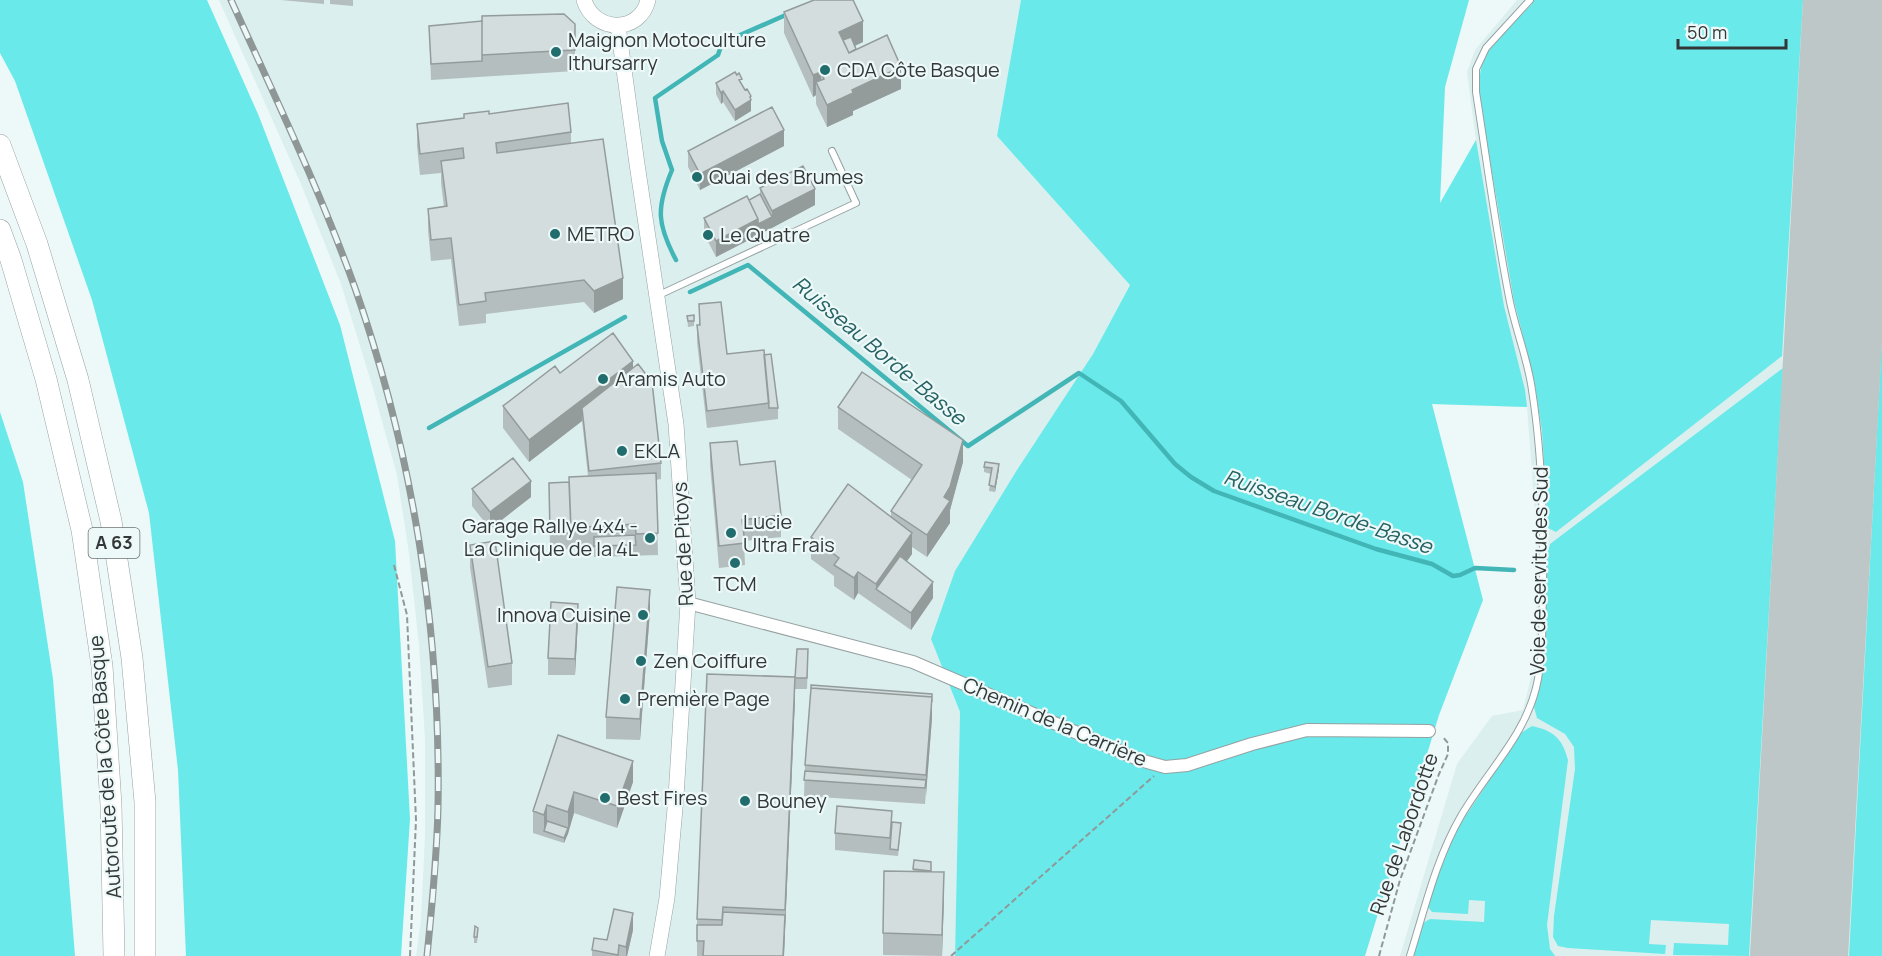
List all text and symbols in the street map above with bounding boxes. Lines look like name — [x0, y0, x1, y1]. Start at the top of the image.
scale bar — [1678, 12, 1786, 50]
text: 50 m — [1687, 20, 1727, 44]
place label: Maignon Motoculture Ithursarry — [568, 26, 766, 76]
marker: Maignon Motoculture Ithursarry — [549, 45, 563, 59]
place label: CDA Côte Basque — [837, 56, 1000, 83]
marker: CDA Côte Basque — [818, 63, 832, 77]
place label: Quai des Brumes — [709, 163, 864, 190]
marker: Quai des Brumes — [690, 170, 704, 184]
place label: METRO — [567, 220, 634, 247]
place label: Le Quatre — [720, 221, 810, 248]
marker: METRO — [548, 227, 562, 241]
marker: Le Quatre — [701, 228, 715, 242]
water label: Ruisseau Borde-Basse — [787, 269, 974, 432]
place label: Aramis Auto — [615, 365, 726, 392]
marker: Aramis Auto — [596, 372, 610, 386]
place label: EKLA — [634, 437, 680, 464]
marker: EKLA — [615, 444, 629, 458]
water label: Ruisseau Borde-Basse — [1221, 462, 1438, 560]
street label: Voie de servitudes Sud — [1523, 466, 1554, 676]
street label: Rue de Pitoys — [666, 481, 699, 607]
place label: Lucie Ultra Frais — [743, 508, 835, 558]
place label: Garage Rallye 4x4 - La Clinique de la 4L — [462, 512, 638, 562]
marker: Lucie Ultra Frais — [724, 526, 738, 540]
road number: A 63 — [88, 528, 140, 558]
marker: Garage Rallye 4x4 - La Clinique de la 4L — [643, 531, 657, 545]
marker: TCM — [728, 556, 742, 570]
place label: TCM — [713, 570, 757, 597]
place label: Innova Cuisine — [497, 601, 631, 628]
marker: Innova Cuisine — [636, 608, 650, 622]
street label: Autoroute de la Côte Basque — [82, 634, 127, 900]
place label: Zen Coiffure — [653, 647, 767, 674]
marker: Zen Coiffure — [634, 654, 648, 668]
street label: Chemin de la Carrière — [959, 671, 1151, 773]
place label: Première Page — [637, 685, 770, 712]
marker: Première Page — [618, 692, 632, 706]
street label: Rue de Labordotte — [1363, 749, 1444, 919]
place label: Best Fires — [617, 784, 707, 811]
place label: Bouney — [757, 787, 827, 814]
marker: Best Fires — [598, 791, 612, 805]
marker: Bouney — [738, 794, 752, 808]

